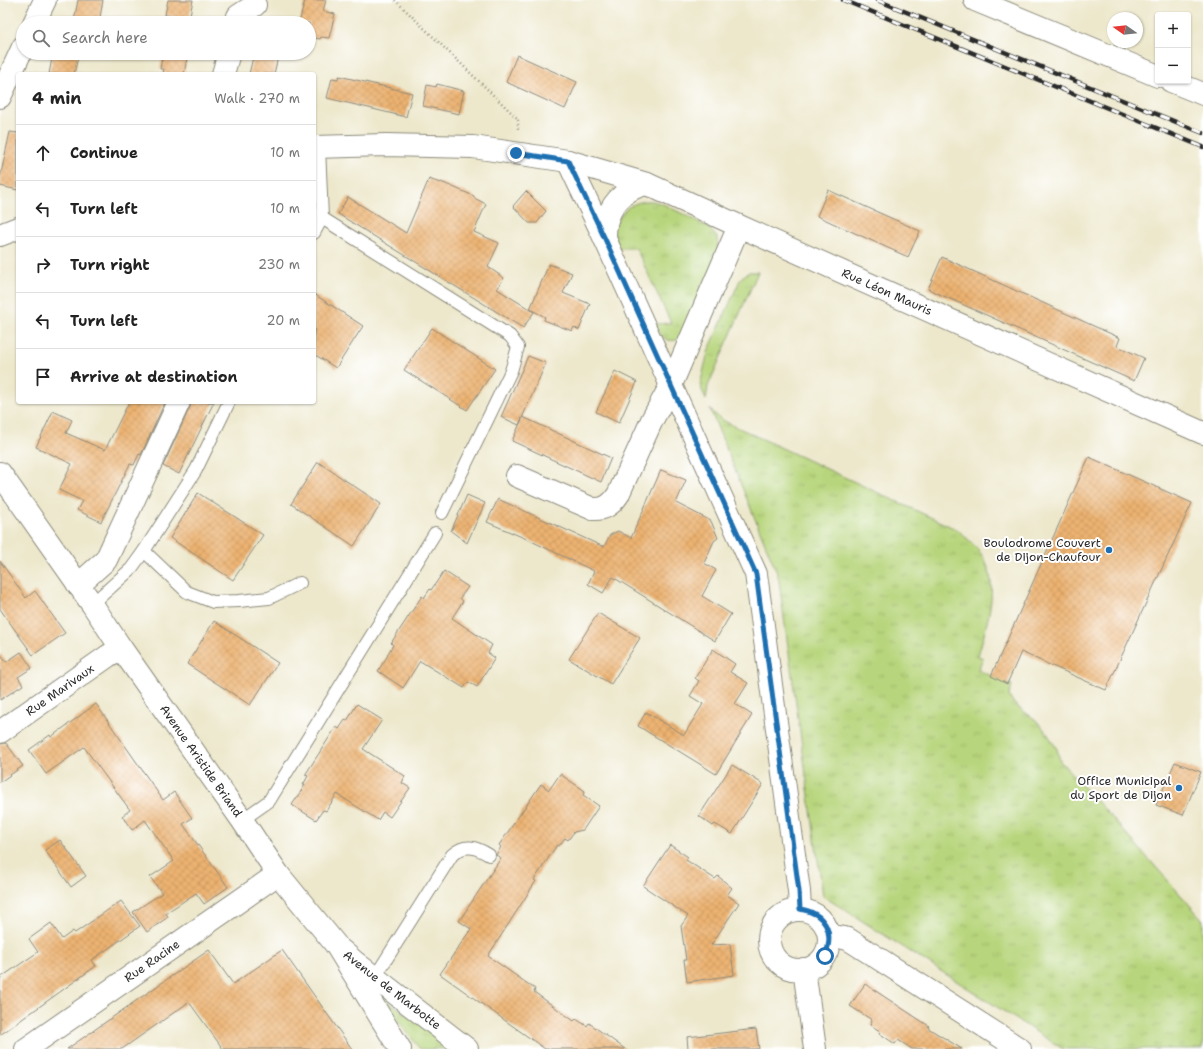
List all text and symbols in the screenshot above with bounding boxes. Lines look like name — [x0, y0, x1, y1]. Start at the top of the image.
north arrow — [1107, 12, 1143, 48]
map controls — [1155, 12, 1191, 84]
button: + — [1155, 12, 1191, 48]
search box — [16, 16, 316, 60]
icon: search — [30, 27, 52, 49]
text: Search here — [62, 28, 148, 48]
button: − — [1155, 48, 1191, 84]
text: 4 min — [32, 87, 82, 109]
text: Walk · 270 m — [214, 90, 300, 107]
icon: ahead — [32, 142, 54, 164]
text: Continue — [70, 143, 138, 163]
text: 10 m — [270, 144, 300, 161]
route end — [507, 144, 525, 162]
icon: left — [32, 198, 54, 220]
text: Turn left — [70, 199, 138, 219]
text: 10 m — [270, 200, 300, 217]
icon: right — [32, 254, 54, 276]
text: Turn right — [70, 255, 150, 275]
text: 230 m — [258, 256, 300, 273]
street label: Rue Léon Mauris — [839, 265, 935, 319]
icon: left — [32, 310, 54, 332]
text: Turn left — [70, 311, 138, 331]
text: 20 m — [267, 312, 300, 329]
icon: arrive — [32, 366, 54, 388]
text: Arrive at destination — [70, 367, 238, 387]
place label: Boulodrome Couvert de Dijon-Chaufour — [983, 535, 1101, 565]
marker: Boulodrome Couvert de Dijon-Chaufour — [1104, 545, 1114, 555]
street label: Rue Marivaux — [23, 661, 97, 719]
street label: Avenue Aristide Briand — [156, 702, 246, 821]
place label: Office Municipal du Sport de Dijon — [1070, 773, 1171, 803]
marker: Office Municipal du Sport de Dijon — [1174, 783, 1184, 793]
street label: Rue Racine — [121, 936, 183, 986]
street label: Avenue de Marbotte — [340, 947, 444, 1033]
route start — [816, 947, 834, 965]

